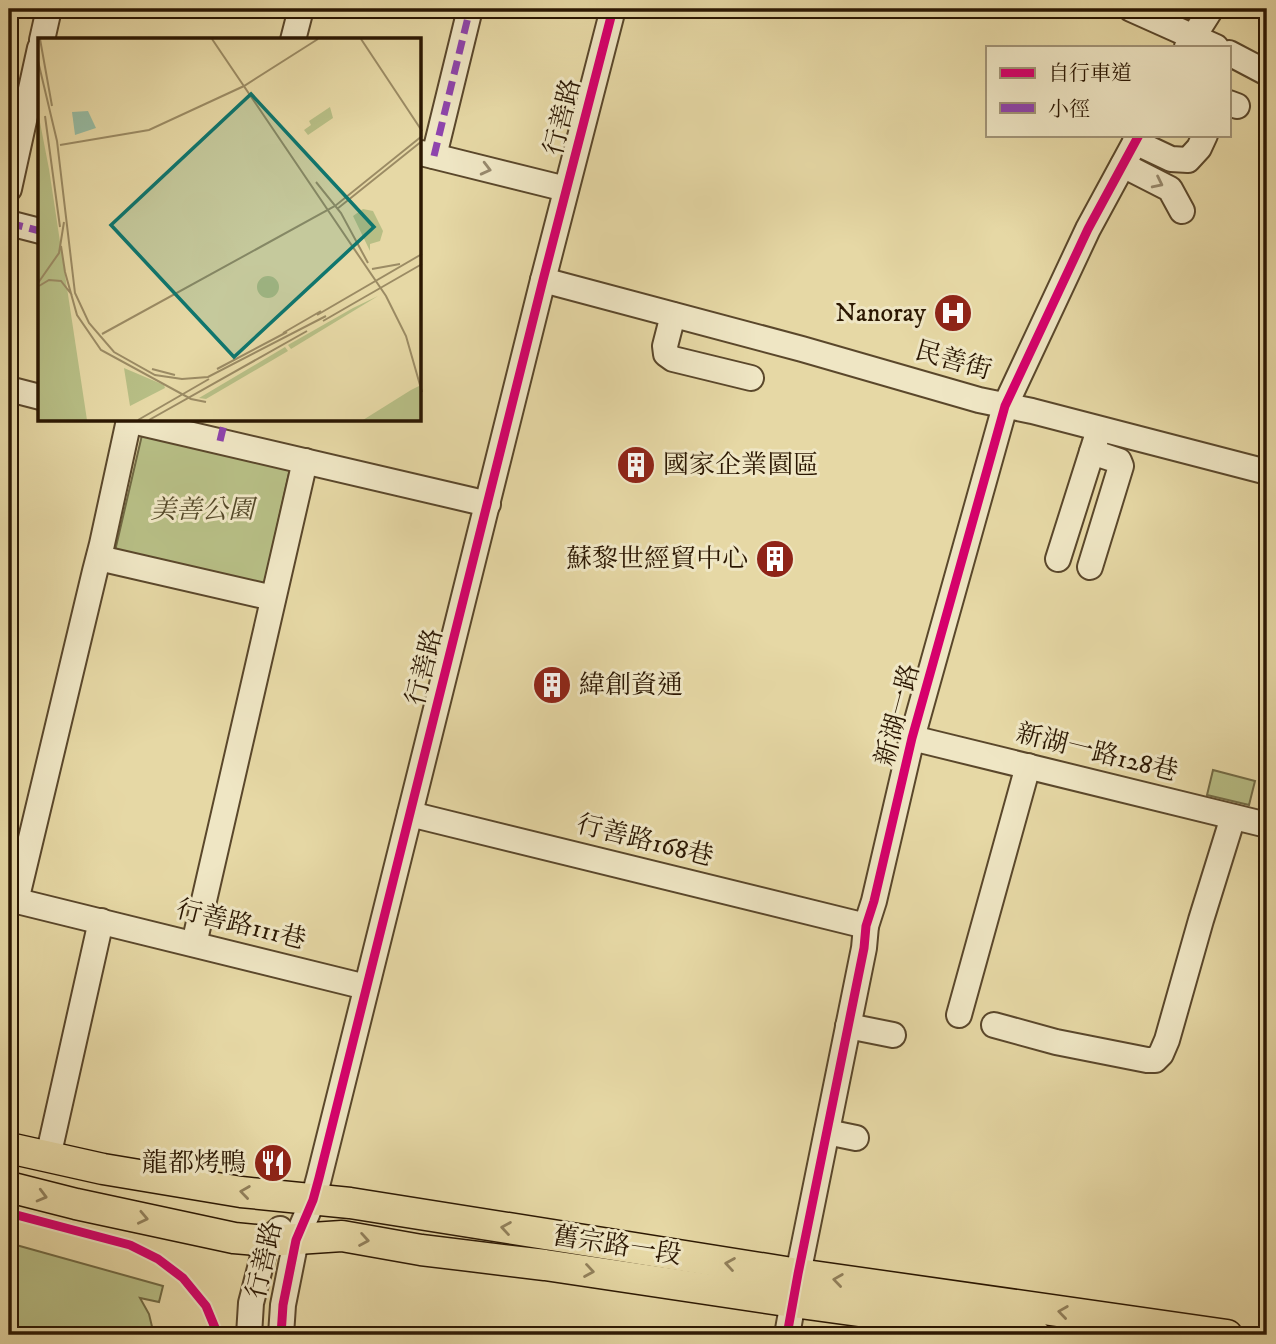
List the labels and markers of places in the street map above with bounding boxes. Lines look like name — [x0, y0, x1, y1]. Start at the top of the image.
hospital icon: Nanoray — [932, 292, 974, 334]
place label: Nanoray — [835, 297, 927, 330]
building icon: 國家企業園區 — [615, 444, 657, 486]
place label: 國家企業園區 — [663, 449, 819, 482]
building icon: 蘇黎世經貿中心 — [754, 538, 796, 580]
place label: 蘇黎世經貿中心 — [566, 543, 748, 576]
building icon: 緯創資通 — [531, 664, 573, 706]
place label: 緯創資通 — [579, 669, 683, 702]
restaurant icon: 龍都烤鴨 — [252, 1142, 294, 1184]
place label: 龍都烤鴨 — [142, 1147, 246, 1180]

